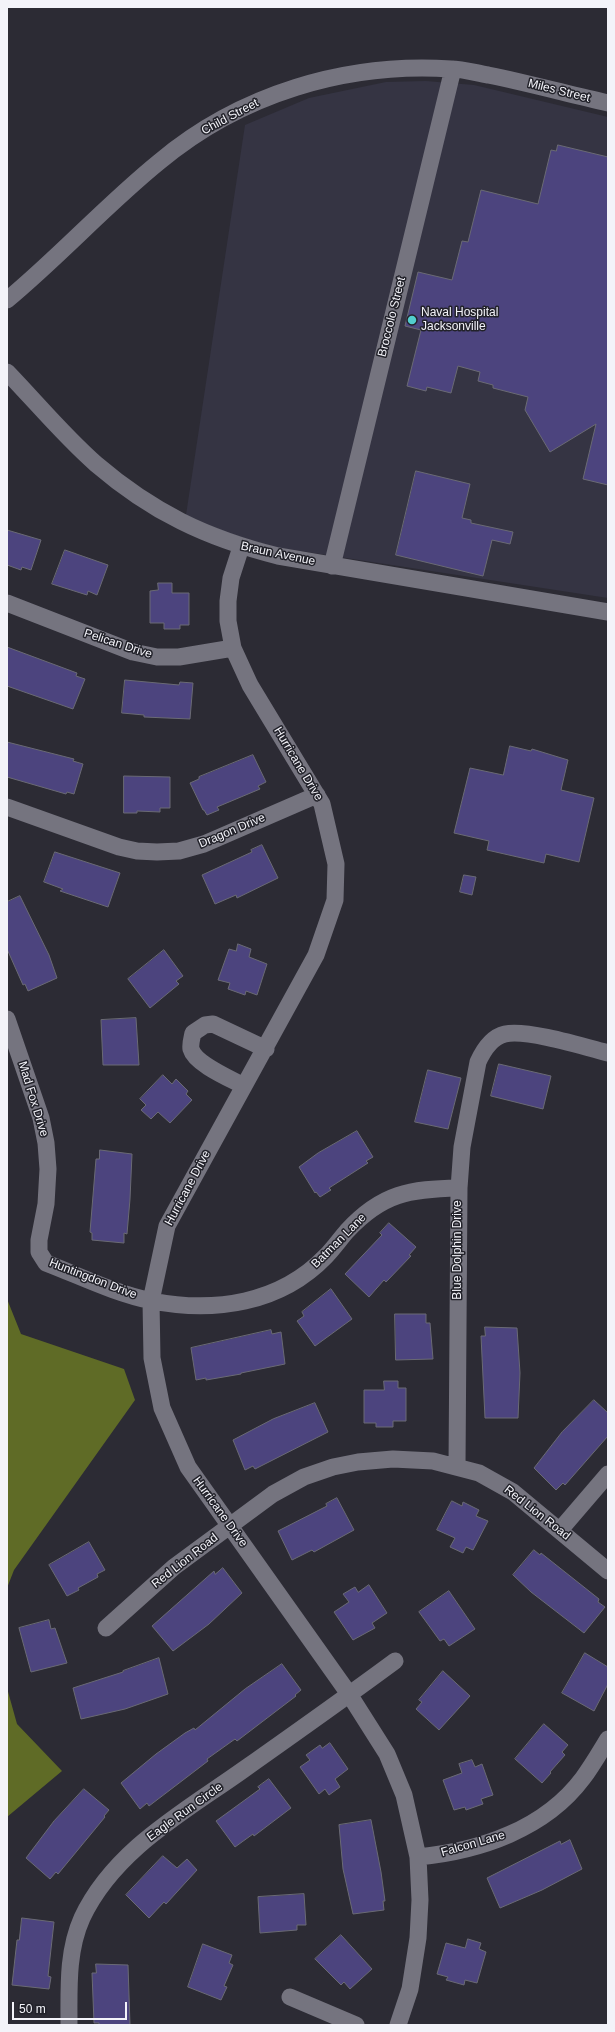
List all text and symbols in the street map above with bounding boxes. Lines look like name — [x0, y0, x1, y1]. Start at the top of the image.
street label: Miles Street — [527, 76, 591, 106]
street label: Child Street — [199, 96, 261, 138]
street label: Broccolo Street — [375, 275, 409, 359]
place label: Naval Hospital Jacksonville — [421, 306, 498, 334]
marker: Naval Hospital Jacksonville — [406, 314, 418, 326]
street label: Braun Avenue — [239, 539, 317, 569]
street label: Pelican Drive — [82, 626, 154, 662]
street label: Hurricane Drive — [270, 725, 326, 803]
street label: Dragon Drive — [197, 811, 267, 851]
street label: Mad Fox Drive — [15, 1060, 51, 1138]
street label: Hurricane Drive — [162, 1148, 214, 1228]
street label: Blue Dolphin Drive — [451, 1200, 465, 1300]
street label: Batman Lane — [309, 1211, 369, 1271]
street label: Huntingdon Drive — [47, 1256, 139, 1302]
street label: Hurricane Drive — [190, 1474, 250, 1550]
street label: Red Lion Road — [501, 1483, 573, 1543]
street label: Red Lion Road — [149, 1531, 221, 1591]
street label: Eagle Run Circle — [144, 1780, 226, 1844]
street label: Falcon Lane — [439, 1828, 507, 1860]
scale bar — [14, 1994, 129, 2020]
text: 50 m — [19, 2002, 46, 2016]

